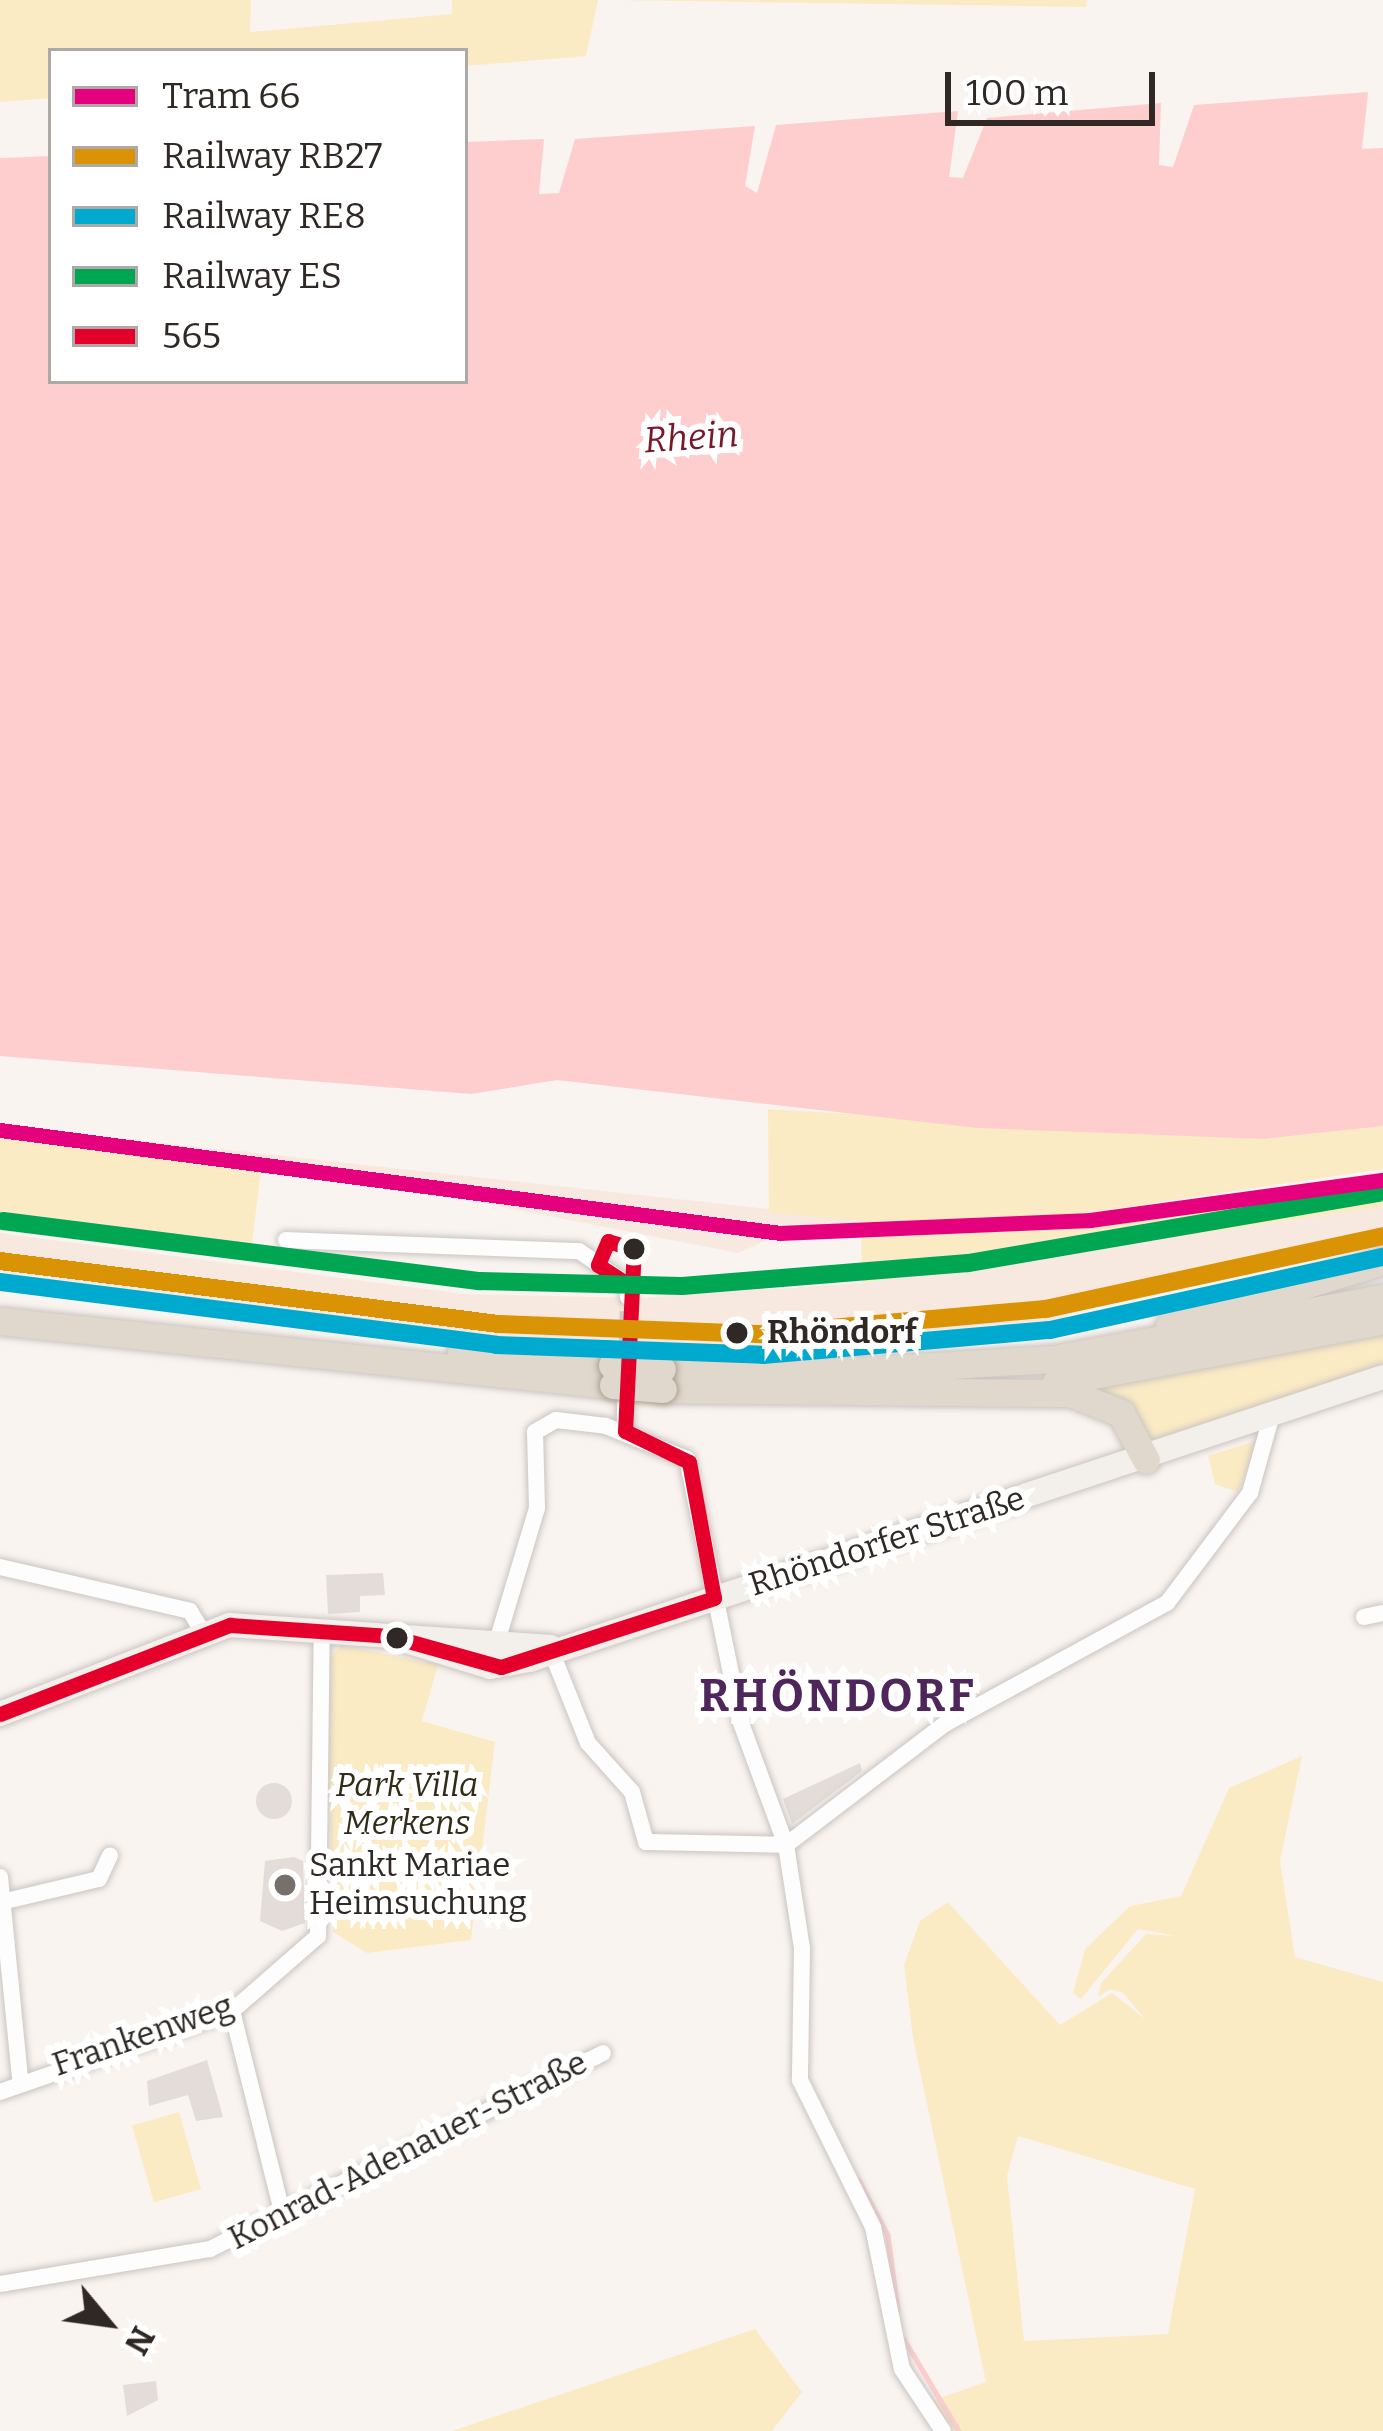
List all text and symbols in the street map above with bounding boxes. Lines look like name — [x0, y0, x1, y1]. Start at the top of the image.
legend — [48, 48, 468, 384]
scale bar — [951, 48, 1161, 122]
text: 100 m — [966, 71, 1068, 115]
text: Tram 66 — [162, 74, 301, 118]
text: Railway RB27 — [162, 134, 382, 178]
text: Railway RE8 — [162, 194, 366, 238]
text: Railway ES — [162, 254, 342, 298]
text: 565 — [162, 314, 221, 358]
water label: Rhein — [642, 413, 740, 463]
unlabelled marker — [623, 1238, 645, 1260]
place label: Rhöndorf — [767, 1313, 917, 1353]
marker: Rhöndorf — [718, 1314, 756, 1352]
street label: Rhöndorfer Straße — [744, 1479, 1030, 1605]
unlabelled marker — [386, 1627, 408, 1649]
district label: RHÖNDORF — [699, 1670, 977, 1724]
park label: Park Villa Merkens — [336, 1766, 478, 1844]
place label: Sankt Mariae Heimsuchung — [309, 1846, 527, 1924]
marker: Sankt Mariae Heimsuchung — [272, 1872, 298, 1898]
street label: Frankenweg — [47, 1987, 239, 2085]
street label: Konrad-Adenauer-Straße — [222, 2043, 594, 2259]
north arrow — [48, 2263, 168, 2383]
text: N — [116, 2320, 163, 2361]

